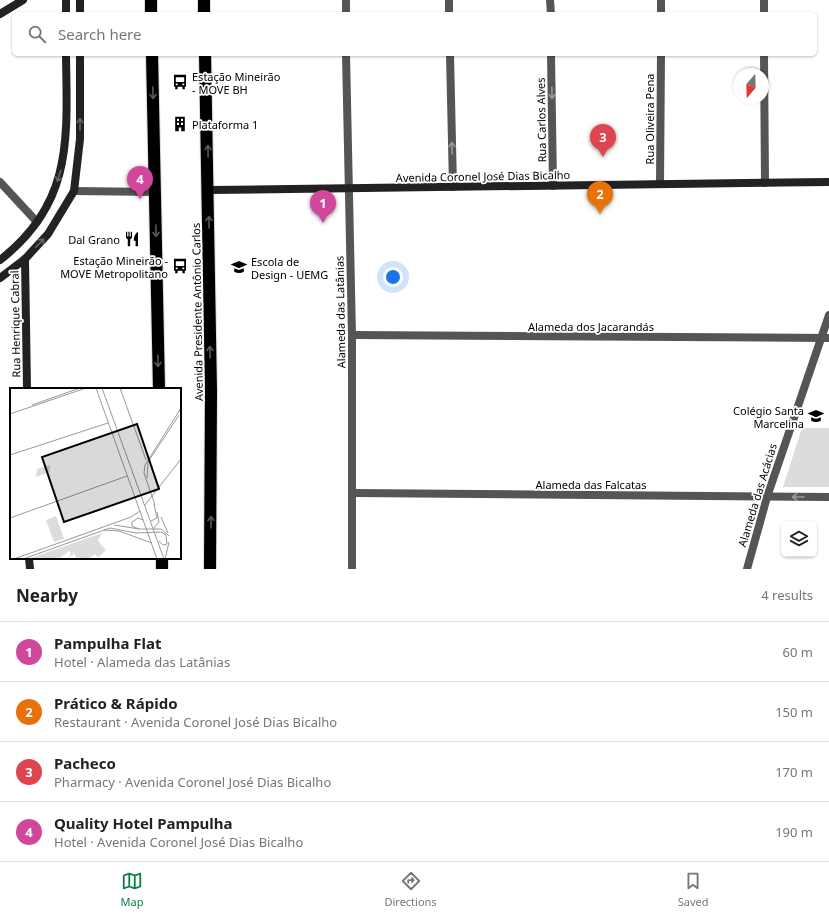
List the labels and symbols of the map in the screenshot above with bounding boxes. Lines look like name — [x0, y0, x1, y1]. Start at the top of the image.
north arrow — [733, 68, 769, 104]
place label: Estação Mineirão - MOVE BH — [192, 69, 281, 97]
bus stop icon: Estação Mineirão - MOVE BH — [171, 73, 189, 91]
street label: Rua Oliveira Pena — [642, 74, 657, 164]
street label: Rua Carlos Alves — [533, 77, 549, 163]
one-way arrow — [149, 86, 156, 99]
one-way arrow — [548, 86, 556, 99]
building icon: Plataforma 1 — [171, 115, 189, 133]
place label: Plataforma 1 — [192, 117, 258, 132]
one-way arrow — [76, 118, 84, 131]
pin: 3 — [590, 124, 616, 157]
one-way arrow — [448, 142, 456, 155]
one-way arrow — [204, 145, 212, 158]
pin: 4 — [127, 166, 153, 199]
street label: Avenida Coronel José Dias Bicalho — [396, 167, 571, 185]
one-way arrow — [55, 170, 62, 183]
pin: 2 — [587, 181, 613, 214]
pin: 1 — [310, 190, 336, 223]
one-way arrow — [205, 216, 213, 229]
street label: Avenida Presidente Antônio Carlos — [188, 223, 206, 401]
one-way arrow — [152, 224, 160, 237]
restaurant icon: Dal Grano — [123, 230, 141, 248]
place label: Dal Grano — [68, 232, 120, 247]
one-way arrow — [35, 238, 45, 248]
place label: Estação Mineirão - MOVE Metropolitano — [60, 253, 168, 281]
place label: Escola de Design - UEMG — [251, 254, 328, 282]
street label: Alameda das Latânias — [332, 256, 348, 368]
bus stop icon: Estação Mineirão - MOVE Metropolitano — [171, 257, 189, 275]
school or university icon: Escola de Design - UEMG — [230, 258, 248, 276]
your location — [383, 267, 403, 287]
street label: Rua Henrique Cabral — [7, 270, 23, 378]
street label: Alameda dos Jacarandás — [528, 319, 654, 334]
one-way arrow — [206, 346, 214, 359]
one-way arrow — [154, 354, 162, 367]
inset map — [10, 388, 181, 559]
place label: Colégio Santa Marcelina — [733, 403, 804, 431]
school or university icon: Colégio Santa Marcelina — [807, 407, 825, 425]
street label: Alameda das Acácias — [734, 441, 780, 549]
street label: Alameda das Falcatas — [536, 477, 646, 492]
one-way arrow — [792, 493, 805, 501]
one-way arrow — [207, 516, 215, 529]

